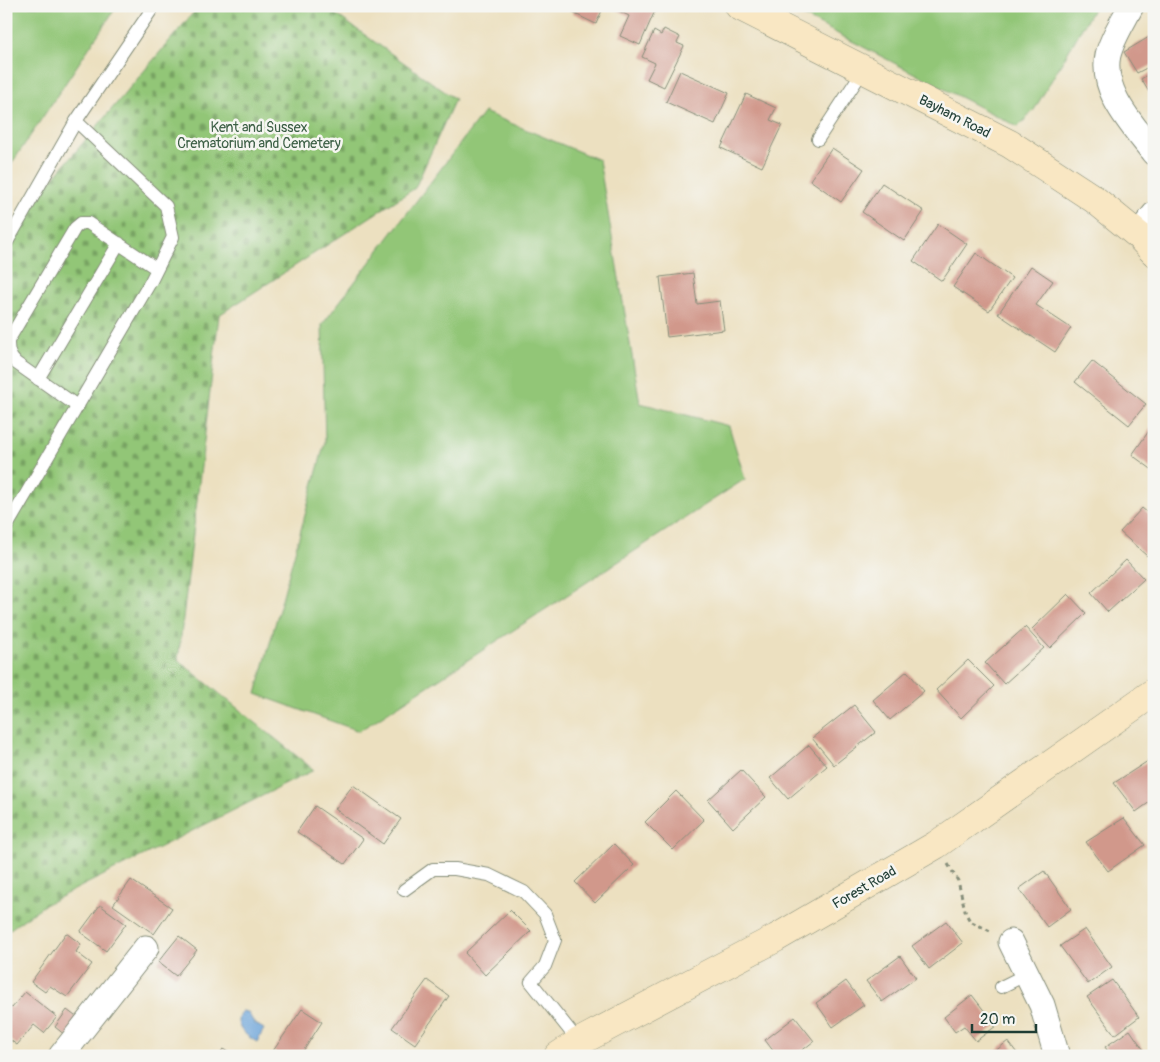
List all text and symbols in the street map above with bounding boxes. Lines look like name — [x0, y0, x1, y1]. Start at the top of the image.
street label: Bayham Road — [916, 91, 993, 142]
park label: Kent and Sussex Crematorium and Cemetery — [177, 119, 341, 152]
street label: Forest Road — [829, 862, 899, 912]
scale bar — [972, 1002, 1036, 1034]
text: 20 m — [980, 1010, 1015, 1029]

